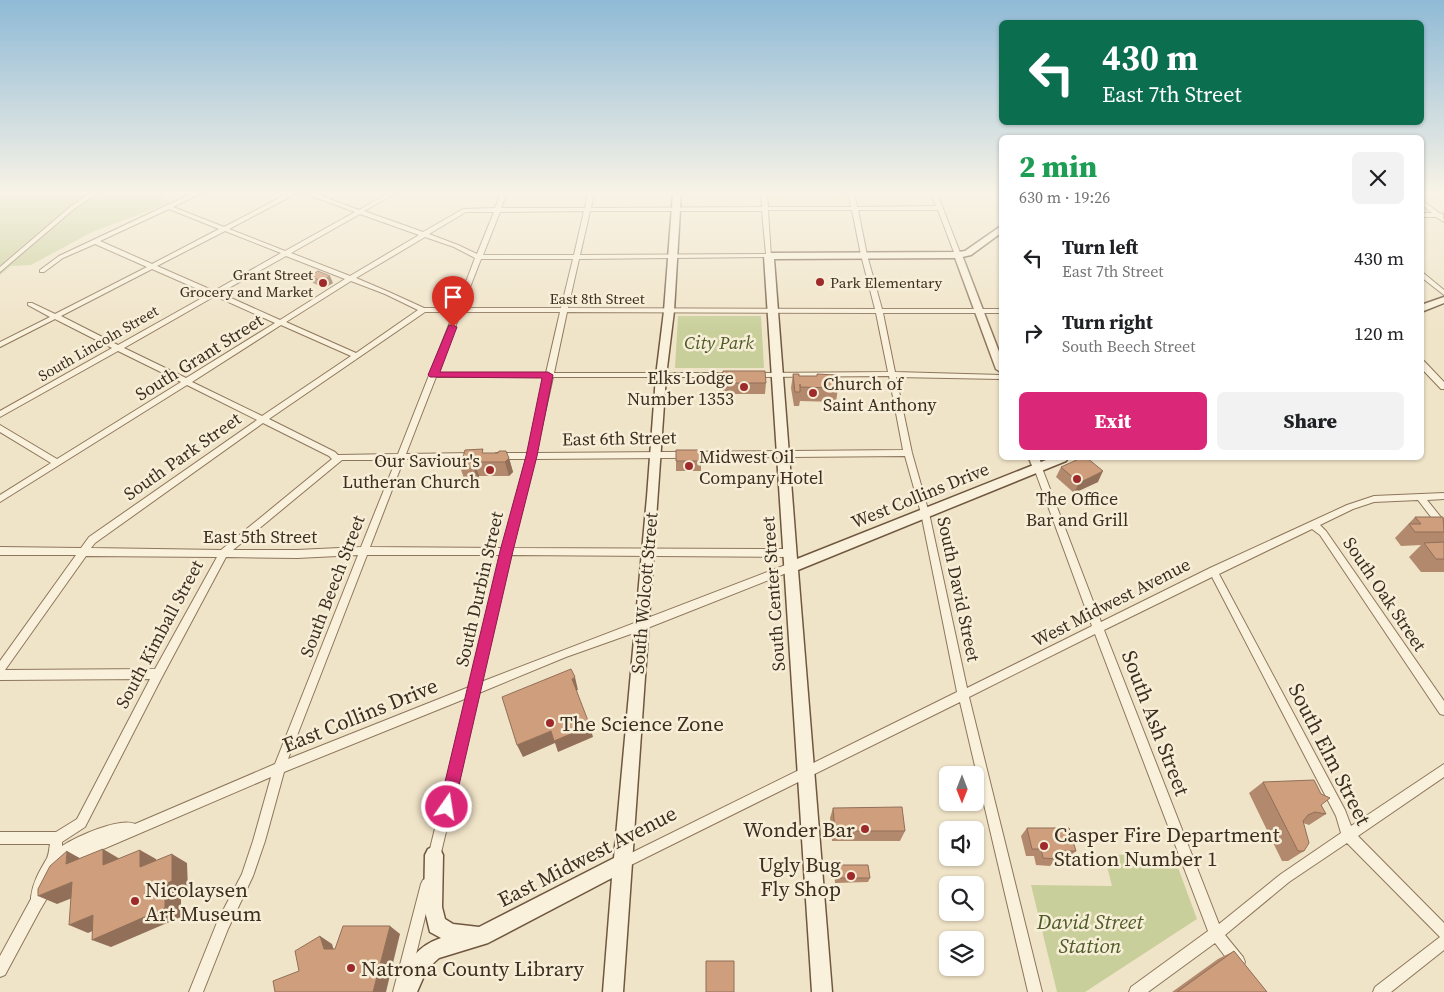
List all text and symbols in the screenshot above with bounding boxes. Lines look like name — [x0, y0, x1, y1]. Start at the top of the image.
text: 430 m — [1102, 34, 1198, 82]
icon: left — [1019, 40, 1084, 105]
text: East 7th Street — [1102, 79, 1242, 109]
text: 2 min — [1019, 146, 1097, 187]
button: close — [1352, 152, 1404, 204]
text: 630 m · 19:26 — [1019, 186, 1110, 208]
text: Turn left — [1062, 234, 1138, 260]
icon: left — [1019, 244, 1047, 272]
text: 430 m — [1354, 245, 1404, 271]
text: East 7th Street — [1062, 260, 1164, 282]
place label: Grant Street Grocery and Market — [180, 264, 313, 302]
place label: Park Elementary — [830, 272, 943, 293]
pin — [432, 276, 474, 327]
marker: Park Elementary — [814, 276, 826, 288]
marker: Grant Street Grocery and Market — [317, 277, 329, 289]
icon: arrive — [439, 283, 467, 311]
street label: East 8th Street — [549, 288, 645, 309]
street label: South Lincoln Street — [34, 300, 162, 386]
street label: South Grant Street — [130, 308, 268, 406]
text: Turn right — [1062, 309, 1153, 335]
icon: right — [1019, 319, 1047, 347]
text: 120 m — [1354, 320, 1404, 346]
park label: City Park — [684, 330, 754, 355]
text: South Beech Street — [1062, 335, 1195, 357]
place label: Elks Lodge Number 1353 — [627, 365, 734, 411]
place label: Church of Saint Anthony — [823, 371, 937, 417]
marker: Elks Lodge Number 1353 — [738, 381, 750, 393]
marker: Church of Saint Anthony — [807, 387, 819, 399]
button: Exit — [1019, 392, 1207, 450]
button: Share — [1217, 392, 1404, 450]
street label: South Park Street — [118, 406, 246, 506]
street label: East 6th Street — [562, 425, 676, 451]
place label: Midwest Oil Company Hotel — [699, 444, 823, 490]
place label: Our Saviour's Lutheran Church — [342, 448, 480, 494]
street label: West Collins Drive — [847, 456, 993, 534]
marker: Midwest Oil Company Hotel — [683, 460, 695, 472]
marker: Our Saviour's Lutheran Church — [484, 464, 496, 476]
marker: The Office Bar and Grill — [1071, 473, 1083, 485]
place label: The Office Bar and Grill — [1026, 486, 1128, 532]
street label: South Durbin Street — [449, 509, 509, 669]
street label: South Beech Street — [293, 511, 371, 661]
street label: South Wolcott Street — [624, 511, 664, 675]
street label: South David Street — [931, 514, 987, 664]
street label: South Center Street — [755, 516, 791, 672]
street label: East 5th Street — [203, 524, 317, 549]
street label: South Oak Street — [1338, 532, 1433, 656]
street label: West Midwest Avenue — [1028, 551, 1194, 653]
street label: South Kimball Street — [109, 555, 209, 713]
street label: South Ash Street — [1115, 646, 1197, 800]
street label: East Collins Drive — [278, 671, 442, 759]
street label: South Elm Street — [1282, 678, 1378, 830]
place label: The Science Zone — [560, 709, 724, 738]
marker: The Science Zone — [544, 717, 556, 729]
north arrow — [939, 766, 984, 811]
map controls — [939, 766, 984, 976]
position arrow — [420, 780, 472, 832]
street label: East Midwest Avenue — [493, 798, 681, 914]
place label: Wonder Bar — [743, 815, 855, 844]
place label: Casper Fire Department Station Number 1 — [1054, 820, 1280, 873]
button: sound — [939, 821, 984, 866]
marker: Wonder Bar — [859, 823, 871, 835]
marker: Casper Fire Department Station Number 1 — [1038, 840, 1050, 852]
place label: Ugly Bug Fly Shop — [759, 850, 841, 903]
marker: Ugly Bug Fly Shop — [845, 870, 857, 882]
place label: Nicolaysen Art Museum — [145, 875, 262, 928]
button: search — [939, 876, 984, 921]
marker: Nicolaysen Art Museum — [129, 895, 141, 907]
park label: David Street Station — [1036, 907, 1144, 960]
button: layers — [939, 931, 984, 976]
place label: Natrona County Library — [361, 954, 584, 983]
marker: Natrona County Library — [345, 962, 357, 974]

